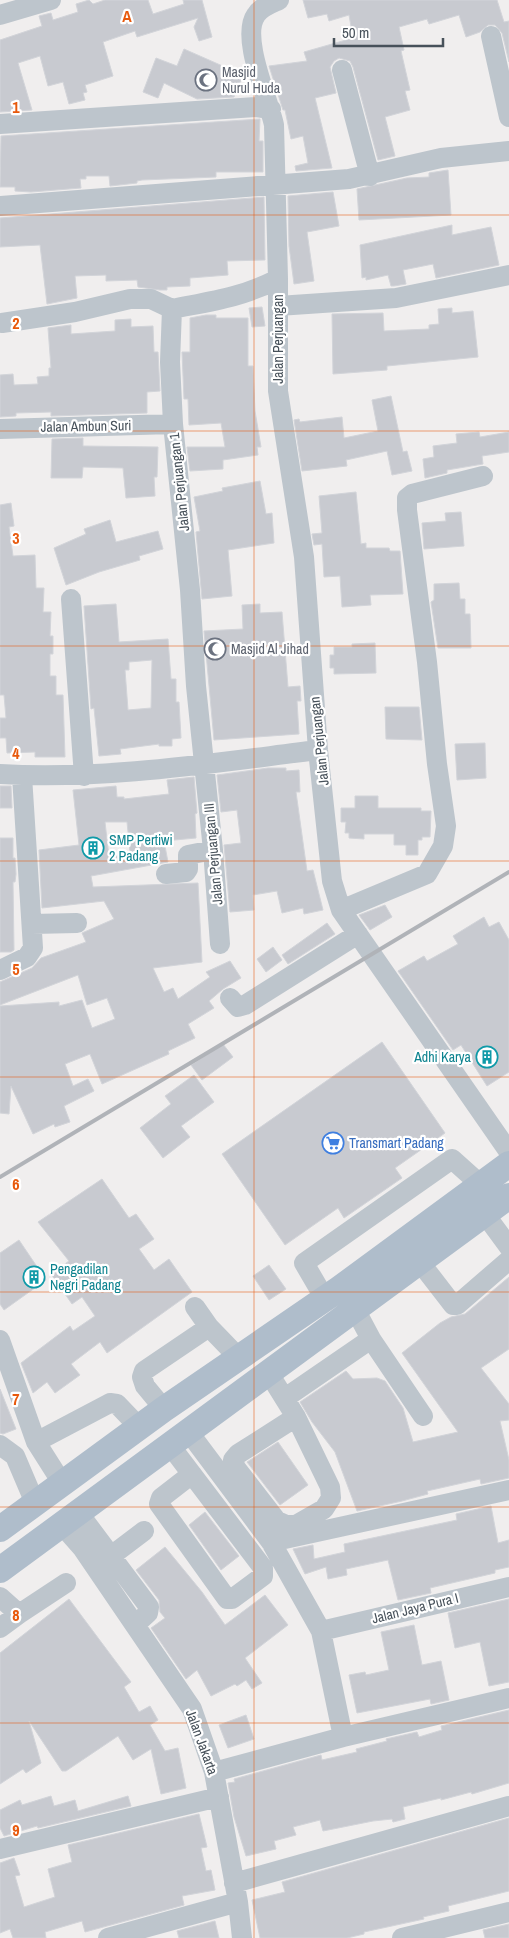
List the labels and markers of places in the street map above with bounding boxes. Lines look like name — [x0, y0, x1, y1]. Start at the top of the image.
place label: Masjid Nurul Huda — [222, 63, 281, 97]
mosque icon: Masjid Nurul Huda — [194, 68, 218, 92]
mosque icon: Masjid Al Jihad — [203, 637, 227, 661]
place label: Masjid Al Jihad — [231, 640, 309, 658]
place label: SMP Pertiwi 2 Padang — [109, 831, 173, 865]
building icon: SMP Pertiwi 2 Padang — [81, 836, 105, 860]
building icon: Adhi Karya — [475, 1045, 499, 1069]
place label: Adhi Karya — [413, 1048, 472, 1066]
supermarket icon: Transmart Padang — [321, 1131, 345, 1155]
place label: Transmart Padang — [349, 1134, 444, 1152]
place label: Pengadilan Negri Padang — [50, 1260, 121, 1294]
building icon: Pengadilan Negri Padang — [22, 1265, 46, 1289]

